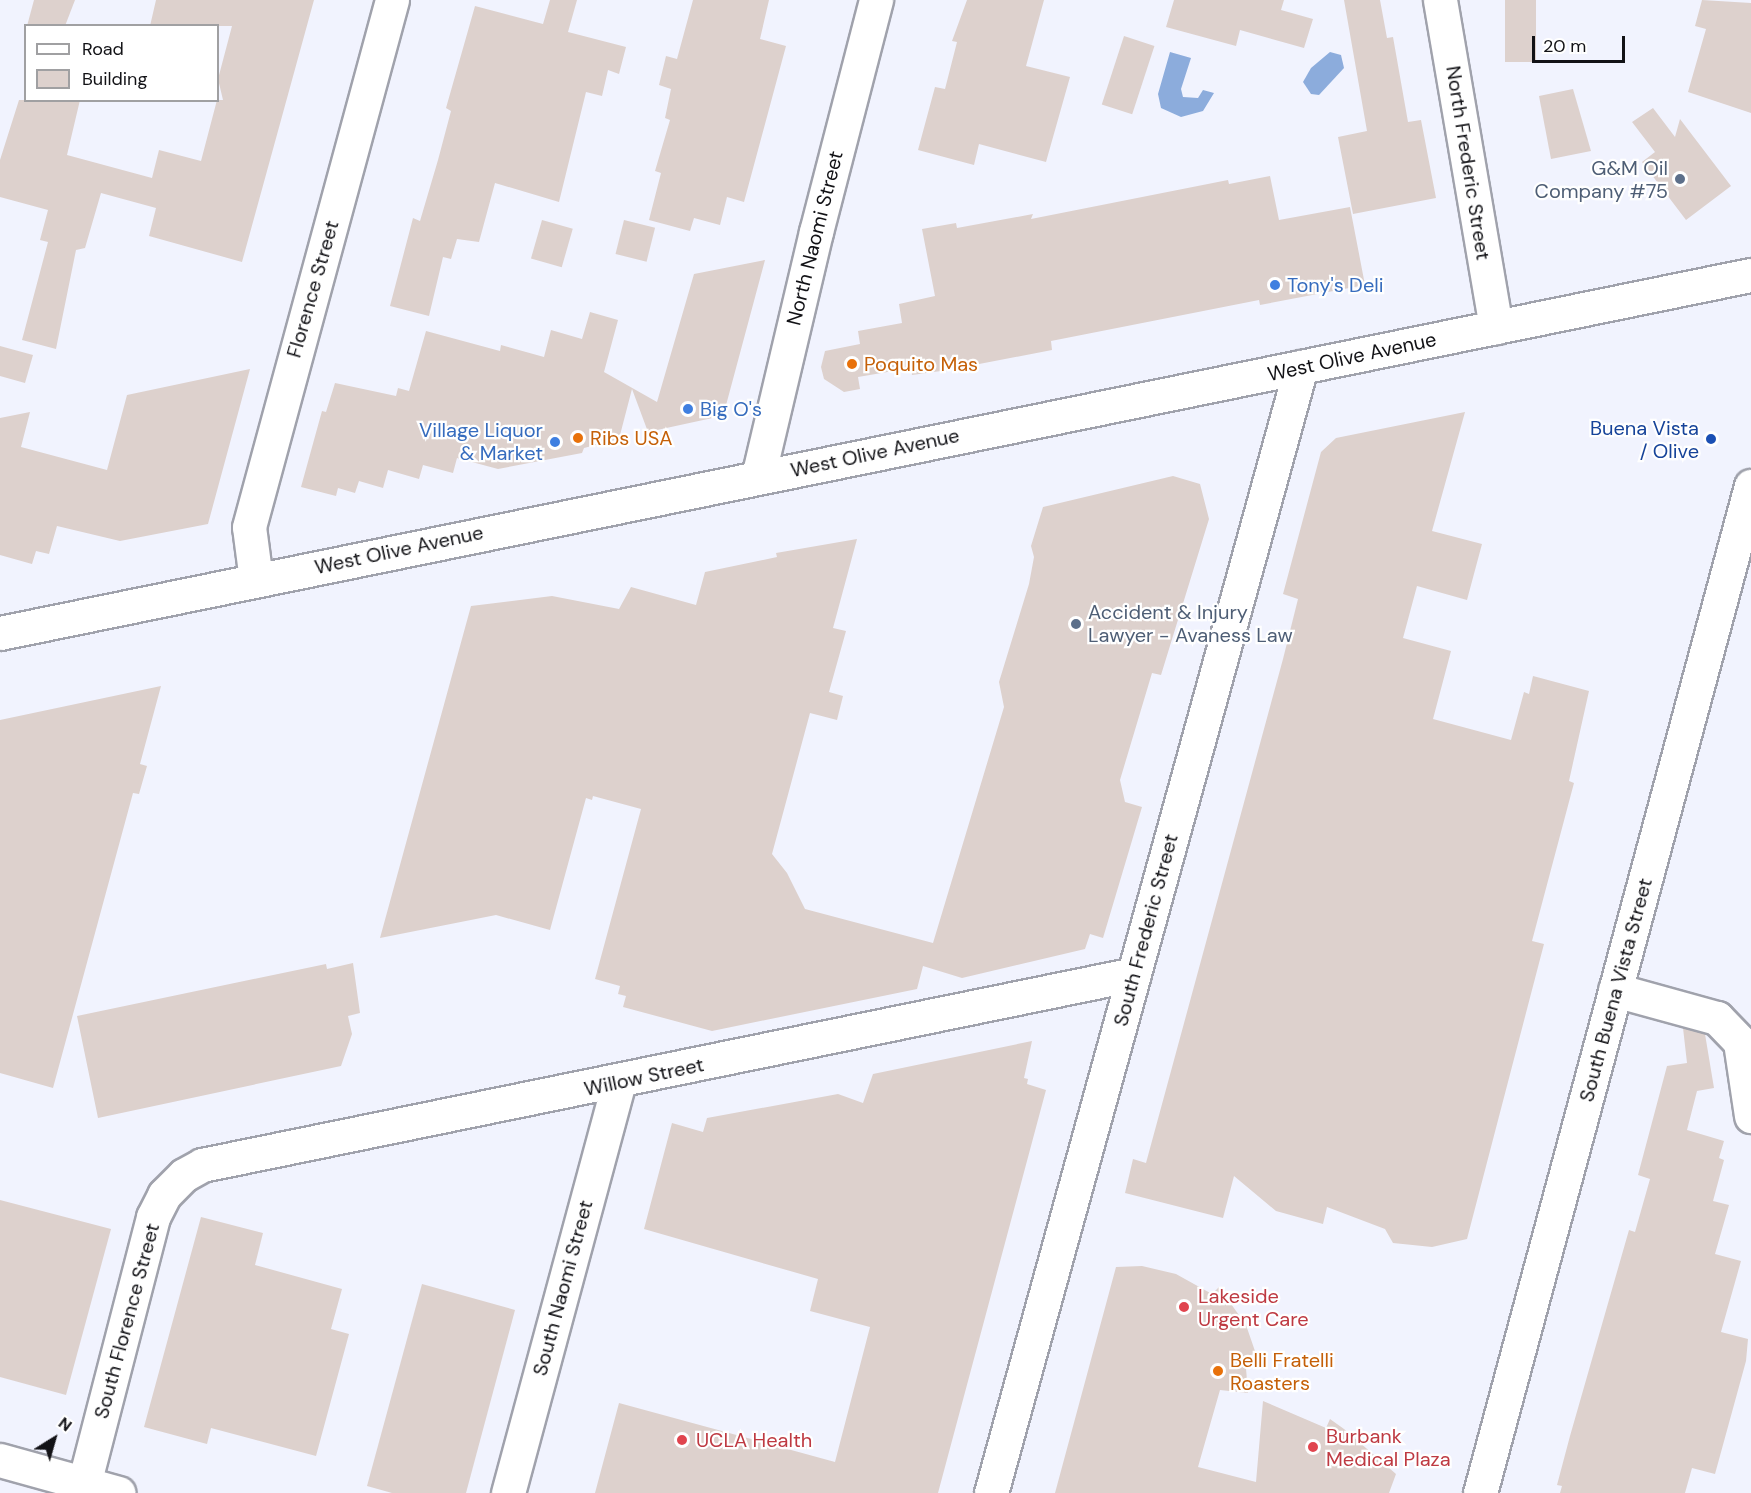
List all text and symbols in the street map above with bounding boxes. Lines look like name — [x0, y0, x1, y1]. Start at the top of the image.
legend — [24, 24, 219, 102]
scale bar — [1535, 24, 1628, 62]
text: 20 m — [1543, 34, 1586, 58]
text: Road — [82, 37, 124, 61]
street label: North Frederic Street — [1441, 64, 1495, 262]
text: Building — [82, 67, 147, 91]
street label: North Naomi Street — [782, 148, 848, 328]
place label: G&M Oil Company #75 — [1535, 156, 1668, 203]
marker: G&M Oil Company #75 — [1673, 172, 1687, 186]
street label: Florence Street — [282, 218, 344, 360]
place label: Tony's Deli — [1287, 273, 1383, 297]
marker: Tony's Deli — [1268, 278, 1282, 292]
street label: West Olive Avenue — [1265, 327, 1439, 387]
place label: Poquito Mas — [864, 352, 978, 376]
marker: Poquito Mas — [845, 357, 859, 371]
place label: Big O's — [700, 397, 762, 421]
marker: Big O's — [681, 402, 695, 416]
place label: Buena Vista / Olive — [1590, 416, 1699, 463]
place label: Village Liquor & Market — [419, 418, 543, 465]
street label: West Olive Avenue — [788, 423, 962, 483]
place label: Ribs USA — [590, 426, 673, 450]
marker: Ribs USA — [571, 431, 585, 445]
marker: Buena Vista / Olive — [1704, 432, 1718, 446]
marker: Village Liquor & Market — [548, 435, 562, 449]
street label: West Olive Avenue — [312, 520, 486, 580]
place label: Accident & Injury Lawyer - Avaness Law — [1088, 600, 1293, 647]
marker: Accident & Injury Lawyer - Avaness Law — [1069, 617, 1083, 631]
street label: South Frederic Street — [1109, 831, 1183, 1029]
street label: South Buena Vista Street — [1575, 876, 1657, 1104]
street label: Willow Street — [582, 1053, 706, 1101]
street label: South Naomi Street — [528, 1198, 598, 1378]
street label: South Florence Street — [89, 1221, 165, 1421]
place label: Lakeside Urgent Care — [1198, 1284, 1309, 1331]
marker: Lakeside Urgent Care — [1175, 1298, 1193, 1316]
place label: Belli Fratelli Roasters — [1230, 1348, 1334, 1395]
marker: Belli Fratelli Roasters — [1211, 1364, 1225, 1378]
north arrow — [24, 1409, 84, 1469]
text: N — [54, 1412, 76, 1436]
place label: Burbank Medical Plaza — [1326, 1424, 1451, 1471]
place label: UCLA Health — [696, 1428, 812, 1452]
marker: UCLA Health — [673, 1431, 691, 1449]
marker: Burbank Medical Plaza — [1304, 1438, 1322, 1456]

